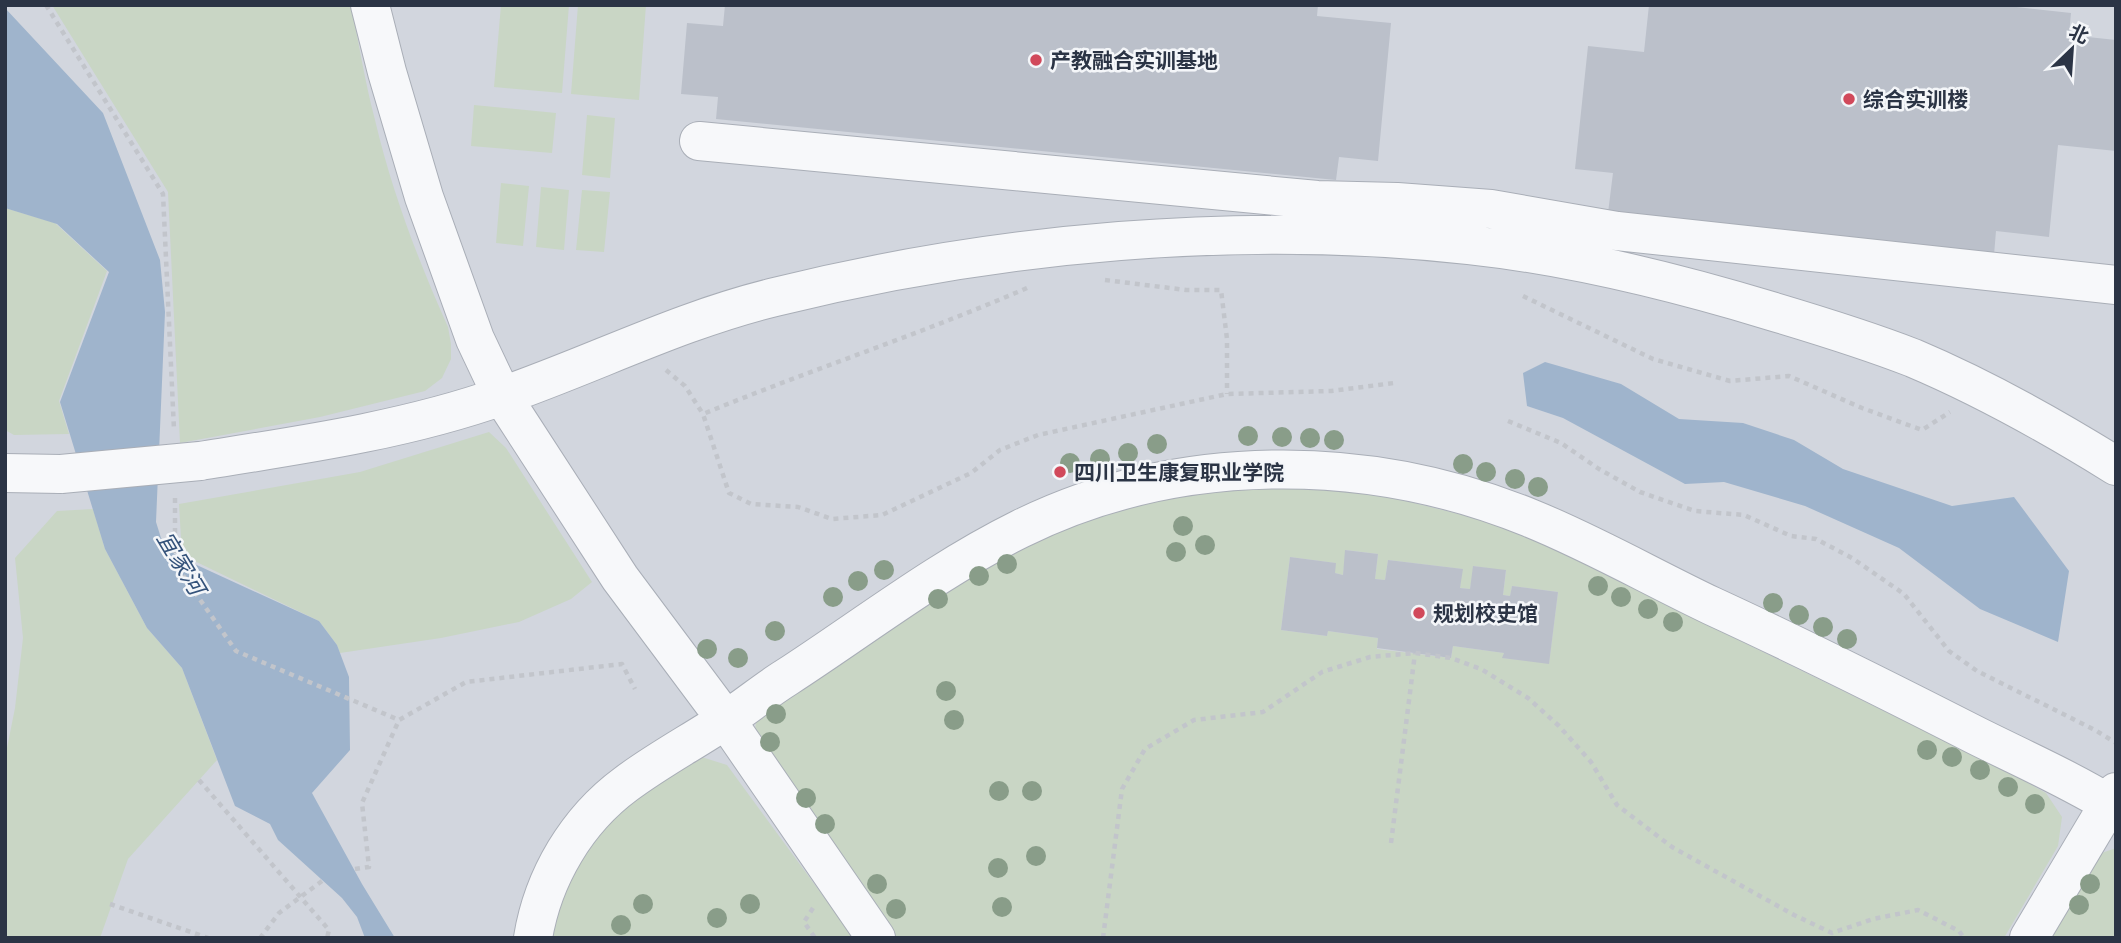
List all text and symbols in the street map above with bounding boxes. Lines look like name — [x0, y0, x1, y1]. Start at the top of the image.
north arrow — [2037, 14, 2107, 84]
text: 北 — [2065, 20, 2092, 48]
place label: 产教融合实训基地 — [1050, 48, 1218, 73]
marker: 产教融合实训基地 — [1028, 52, 1044, 68]
place label: 综合实训楼 — [1863, 87, 1968, 112]
marker: 综合实训楼 — [1841, 91, 1857, 107]
place label: 四川卫生康复职业学院 — [1074, 460, 1284, 485]
marker: 四川卫生康复职业学院 — [1052, 464, 1068, 480]
water label: 宜家河 — [151, 526, 213, 603]
place label: 规划校史馆 — [1433, 601, 1538, 626]
marker: 规划校史馆 — [1411, 605, 1427, 621]

